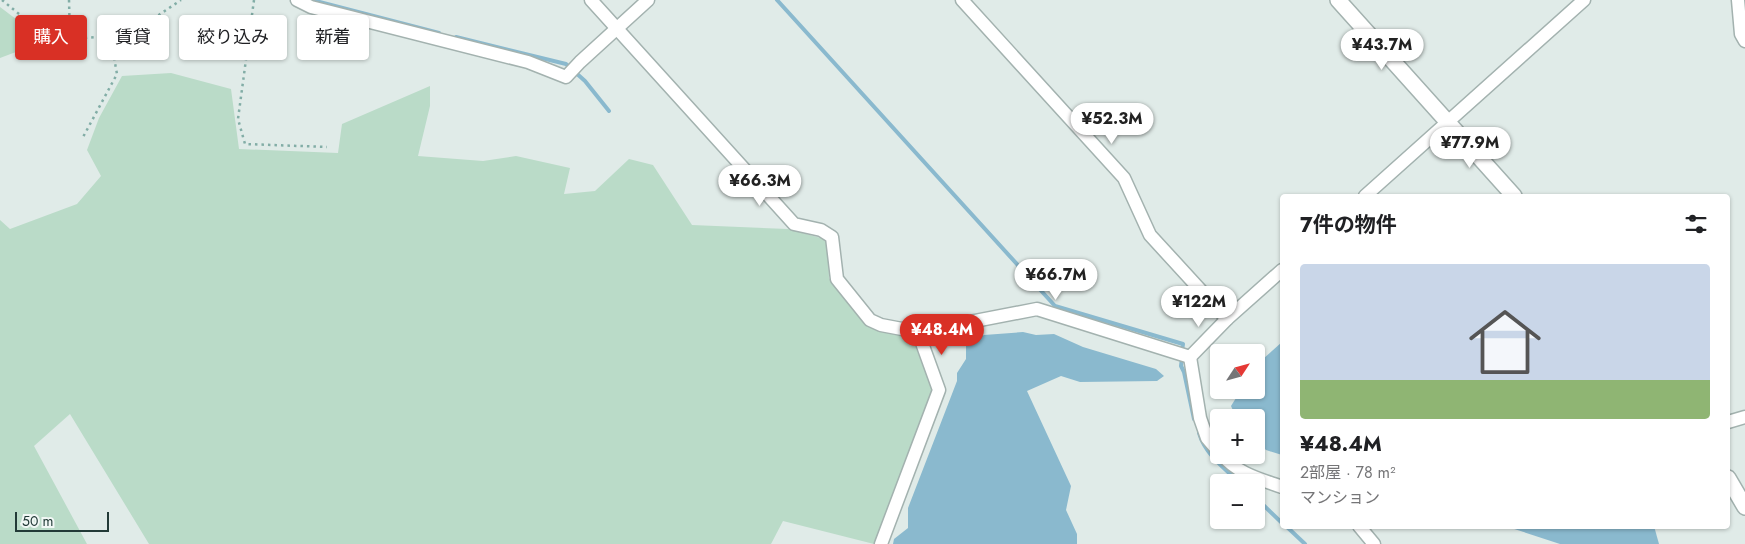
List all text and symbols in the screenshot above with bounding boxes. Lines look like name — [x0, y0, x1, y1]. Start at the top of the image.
chip: 購入 — [15, 15, 87, 60]
chip: 賃貸 — [97, 15, 169, 60]
chip: 絞り込み — [179, 15, 287, 60]
chip: 新着 — [297, 15, 369, 60]
pin: ¥43.7M — [1341, 28, 1423, 71]
text: ¥43.7M — [1352, 33, 1412, 56]
pin: ¥52.3M — [1071, 102, 1153, 145]
text: ¥52.3M — [1082, 107, 1142, 130]
pin: ¥77.9M — [1429, 126, 1511, 169]
text: ¥77.9M — [1441, 131, 1499, 154]
pin: ¥66.3M — [719, 164, 801, 207]
text: ¥66.3M — [729, 169, 791, 192]
text: 7件の物件 — [1300, 210, 1397, 240]
icon: filters — [1682, 210, 1710, 238]
pin: ¥66.7M — [1015, 258, 1097, 301]
text: ¥66.7M — [1025, 263, 1087, 286]
pin: ¥122M — [1164, 286, 1234, 328]
text: ¥122M — [1172, 290, 1226, 313]
icon: home — [1460, 297, 1550, 387]
pin: ¥48.4M — [901, 314, 983, 356]
text: ¥48.4M — [911, 318, 973, 341]
north arrow — [1210, 344, 1265, 399]
map controls — [1210, 344, 1265, 529]
button: + — [1210, 409, 1265, 464]
text: ¥48.4M — [1300, 429, 1382, 459]
text: 2部屋 · 78 m² — [1300, 461, 1395, 484]
button: − — [1210, 474, 1265, 529]
text: マンション — [1300, 486, 1380, 509]
scale bar — [15, 509, 109, 532]
text: 50 m — [22, 511, 53, 531]

